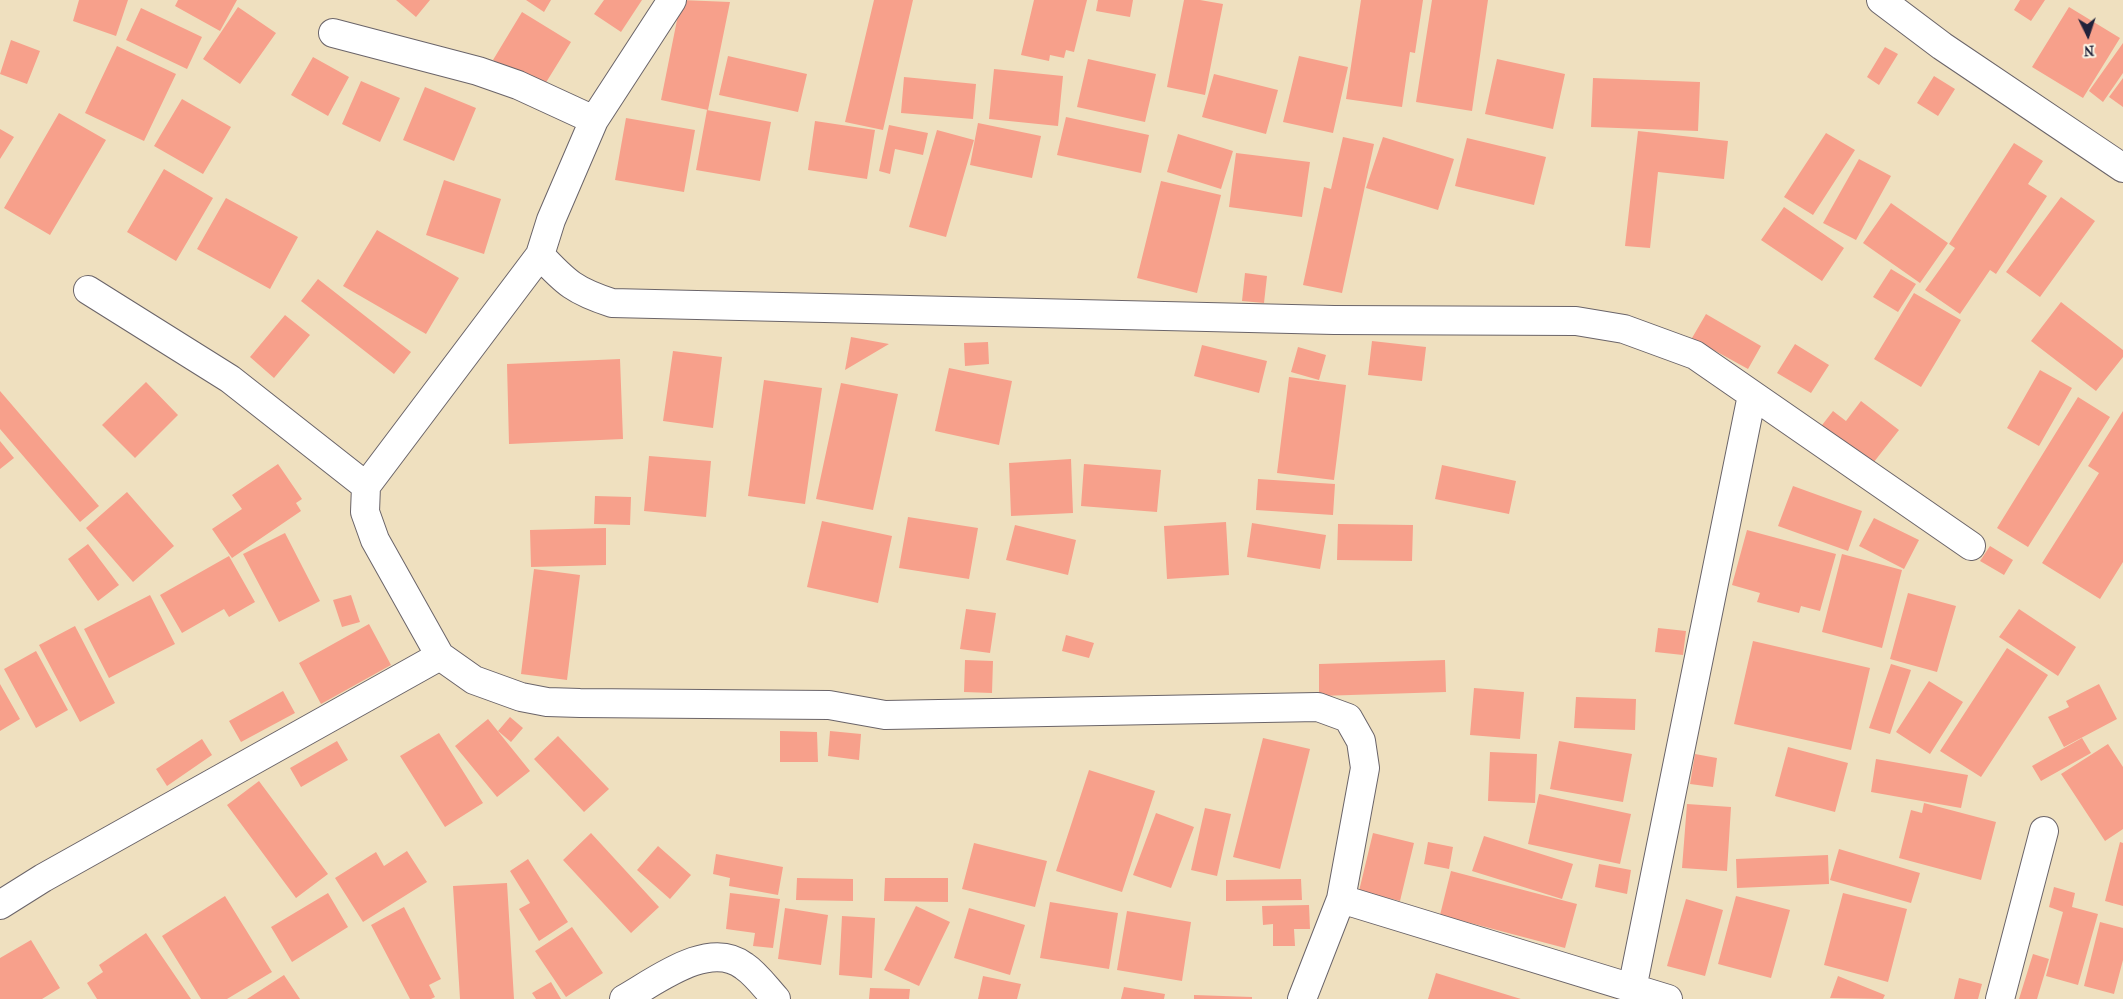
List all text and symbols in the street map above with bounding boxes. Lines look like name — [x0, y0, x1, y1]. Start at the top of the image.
north arrow — [2063, 10, 2113, 60]
text: N — [2083, 42, 2095, 59]

